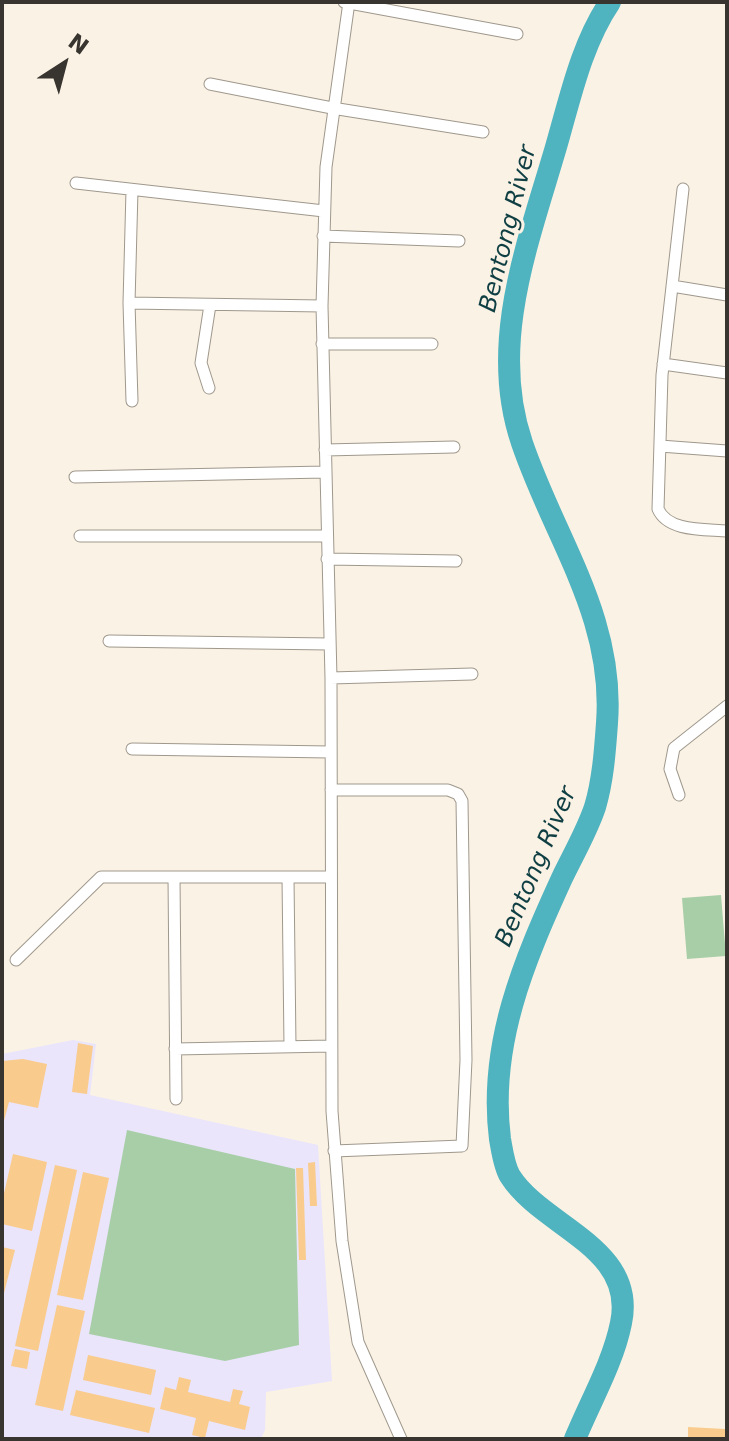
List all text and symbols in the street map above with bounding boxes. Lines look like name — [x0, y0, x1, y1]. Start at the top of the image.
north arrow — [24, 24, 104, 104]
text: N — [64, 29, 93, 60]
water label: Bentong River — [474, 143, 544, 315]
water label: Bentong River — [490, 783, 584, 951]

